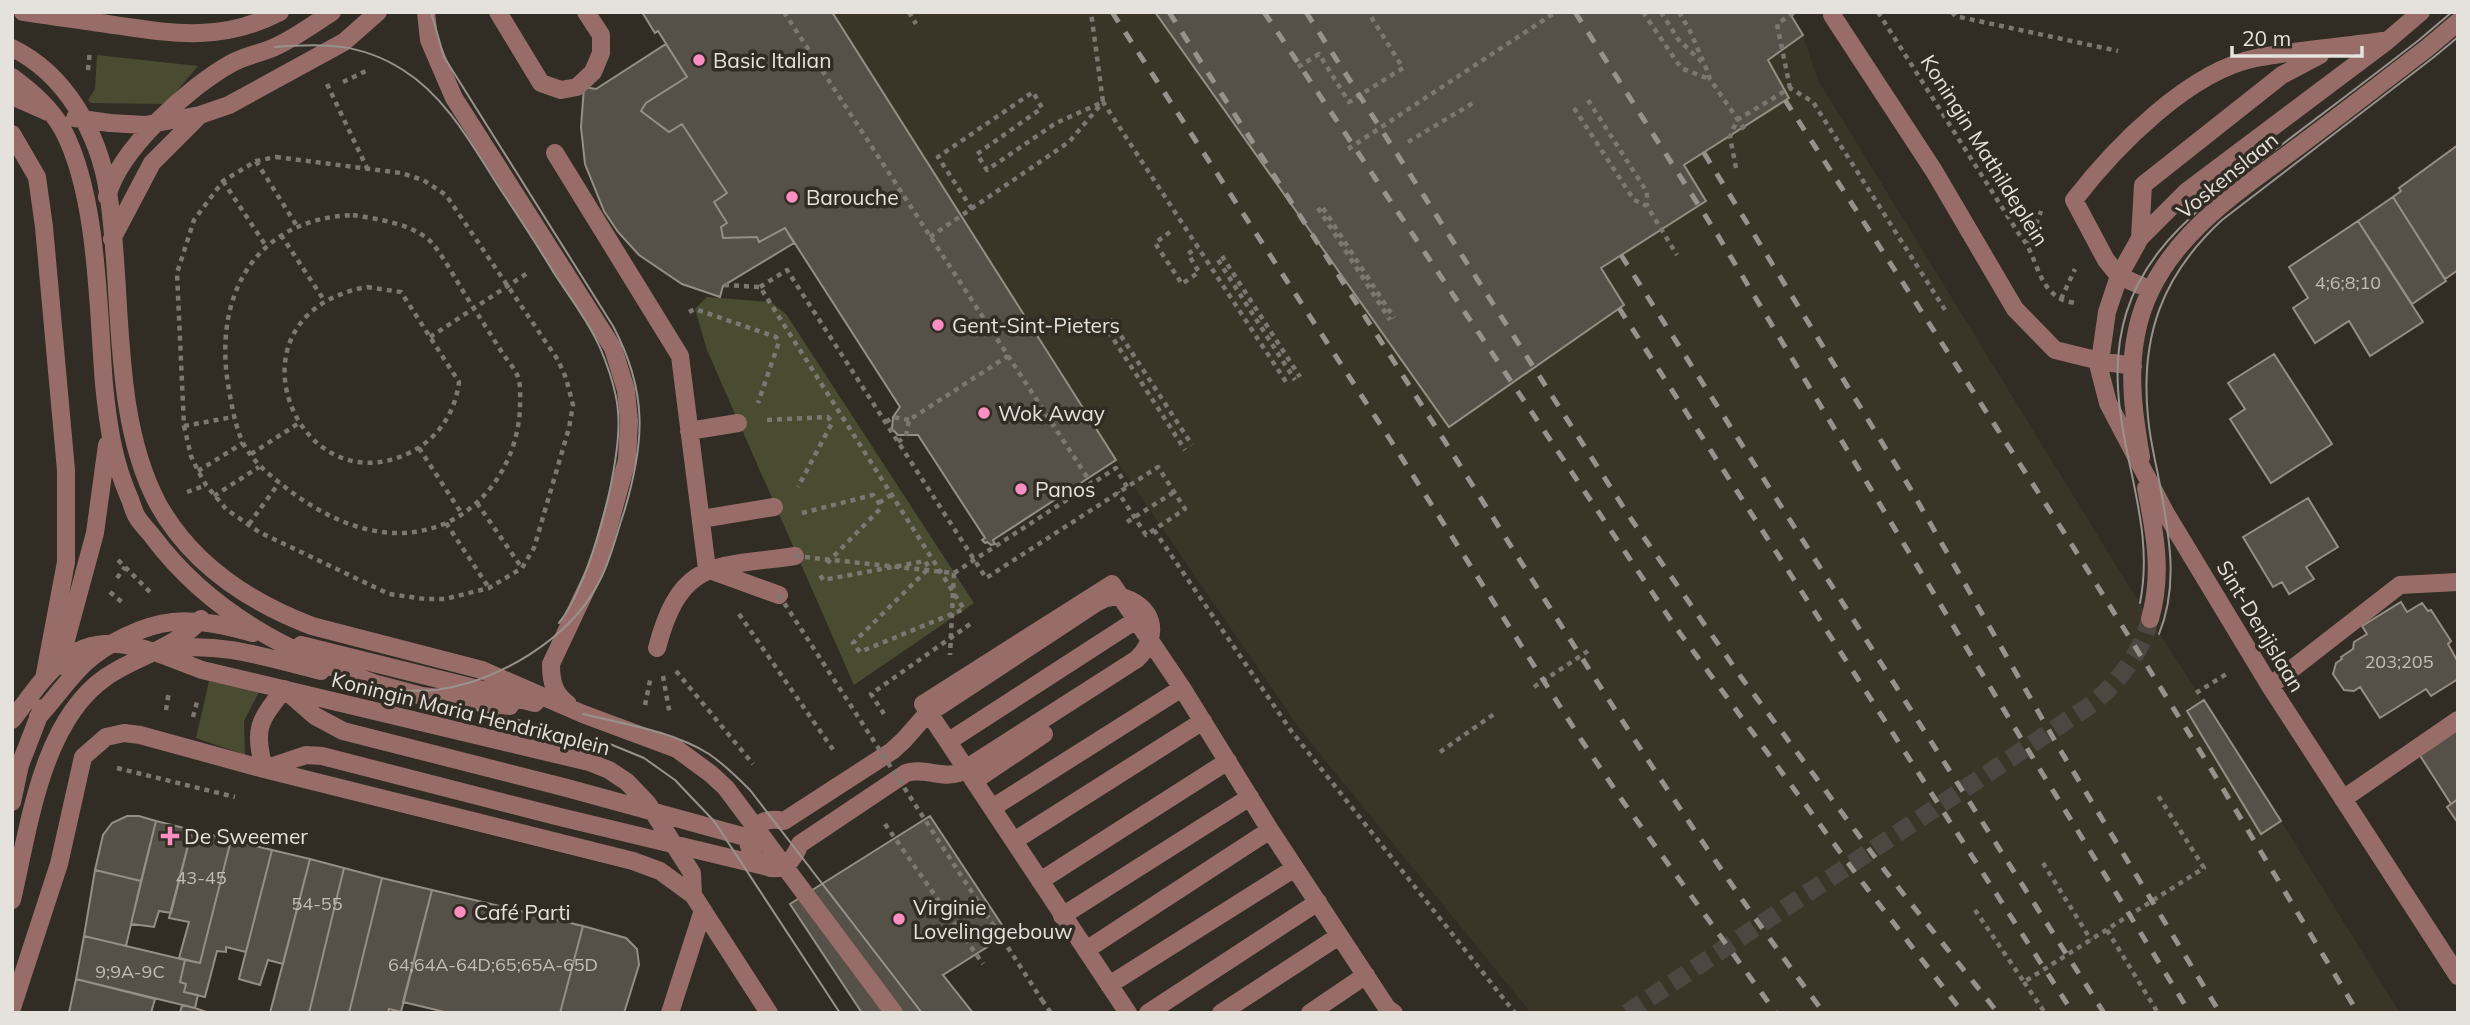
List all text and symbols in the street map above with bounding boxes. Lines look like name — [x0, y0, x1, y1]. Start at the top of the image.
scale bar — [2232, 14, 2362, 58]
text: 20 m — [2242, 25, 2291, 51]
place label: Basic Italian — [713, 47, 831, 73]
street label: Koningin Mathildeplein — [1915, 50, 2055, 250]
marker: Basic Italian — [691, 52, 707, 68]
street label: Voskenslaan — [2171, 126, 2283, 224]
place label: Barouche — [806, 184, 899, 210]
marker: Barouche — [784, 189, 800, 205]
house number: 4;6;8;10 — [2315, 271, 2381, 294]
place label: Gent-Sint-Pieters — [952, 312, 1120, 338]
marker: Gent-Sint-Pieters — [930, 317, 946, 333]
place label: Wok Away — [998, 400, 1105, 426]
marker: Wok Away — [976, 405, 992, 421]
place label: Panos — [1035, 476, 1095, 502]
marker: Panos — [1013, 481, 1029, 497]
street label: Sint-Denijslaan — [2212, 556, 2310, 696]
house number: 203;205 — [2365, 650, 2434, 673]
street label: Koningin Maria Hendrikaplein — [329, 666, 613, 760]
place label: De Sweemer — [184, 823, 308, 849]
marker: De Sweemer — [162, 828, 178, 844]
house number: 43-45 — [176, 866, 227, 889]
house number: 54-55 — [292, 892, 343, 915]
place label: Virginie Lovelinggebouw — [913, 894, 1073, 944]
place label: Café Parti — [474, 899, 571, 925]
marker: Café Parti — [452, 904, 468, 920]
marker: Virginie Lovelinggebouw — [891, 911, 907, 927]
house number: 64;64A-64D;65;65A-65D — [388, 953, 598, 976]
house number: 9;9A-9C — [95, 960, 165, 983]

